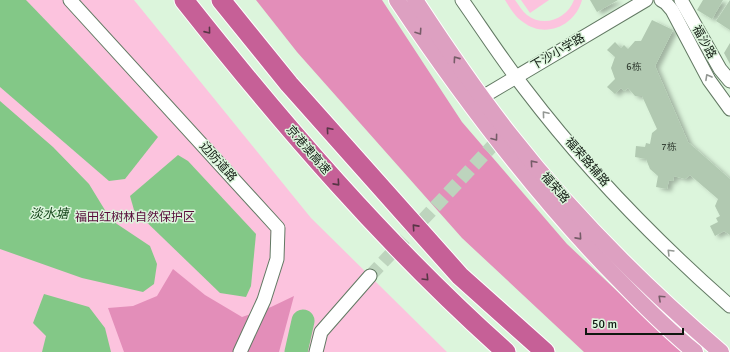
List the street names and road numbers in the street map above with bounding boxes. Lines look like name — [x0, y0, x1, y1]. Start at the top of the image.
street label: 福沙路 — [689, 23, 719, 61]
street label: 下沙小学路 — [528, 31, 588, 73]
street label: 京港澳高速 — [283, 122, 333, 178]
street label: 福荣路辅路 — [562, 134, 612, 190]
street label: 边防道路 — [196, 139, 240, 185]
street label: 福荣路 — [538, 169, 572, 207]

